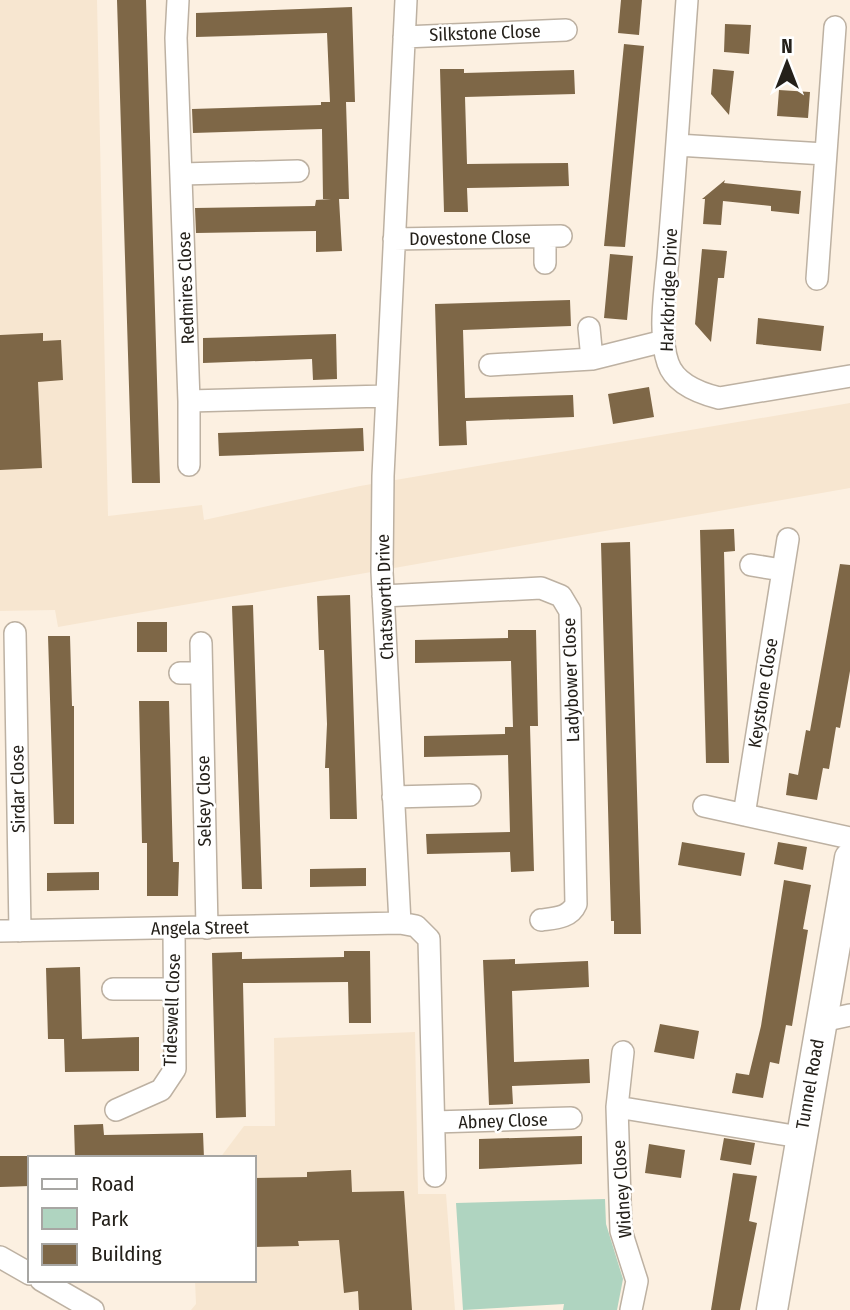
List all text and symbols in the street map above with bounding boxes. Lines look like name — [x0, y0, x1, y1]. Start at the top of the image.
street label: Silkstone Close — [429, 20, 541, 46]
north arrow — [752, 28, 822, 98]
text: N — [781, 35, 793, 58]
street label: Dovestone Close — [409, 226, 531, 250]
street label: Harkbridge Drive — [656, 228, 682, 352]
street label: Redmires Close — [173, 231, 199, 345]
street label: Chatsworth Drive — [372, 534, 398, 660]
street label: Ladybower Close — [558, 617, 584, 742]
street label: Keystone Close — [743, 636, 783, 750]
street label: Sirdar Close — [6, 745, 30, 833]
street label: Selsey Close — [192, 755, 216, 847]
street label: Angela Street — [151, 916, 249, 940]
street label: Tideswell Close — [159, 953, 185, 1067]
street label: Tunnel Road — [791, 1037, 829, 1131]
street label: Abney Close — [458, 1108, 548, 1134]
street label: Widney Close — [608, 1139, 636, 1239]
legend — [28, 1156, 256, 1282]
text: Road — [91, 1171, 135, 1197]
text: Park — [91, 1206, 129, 1232]
text: Building — [91, 1241, 162, 1267]

